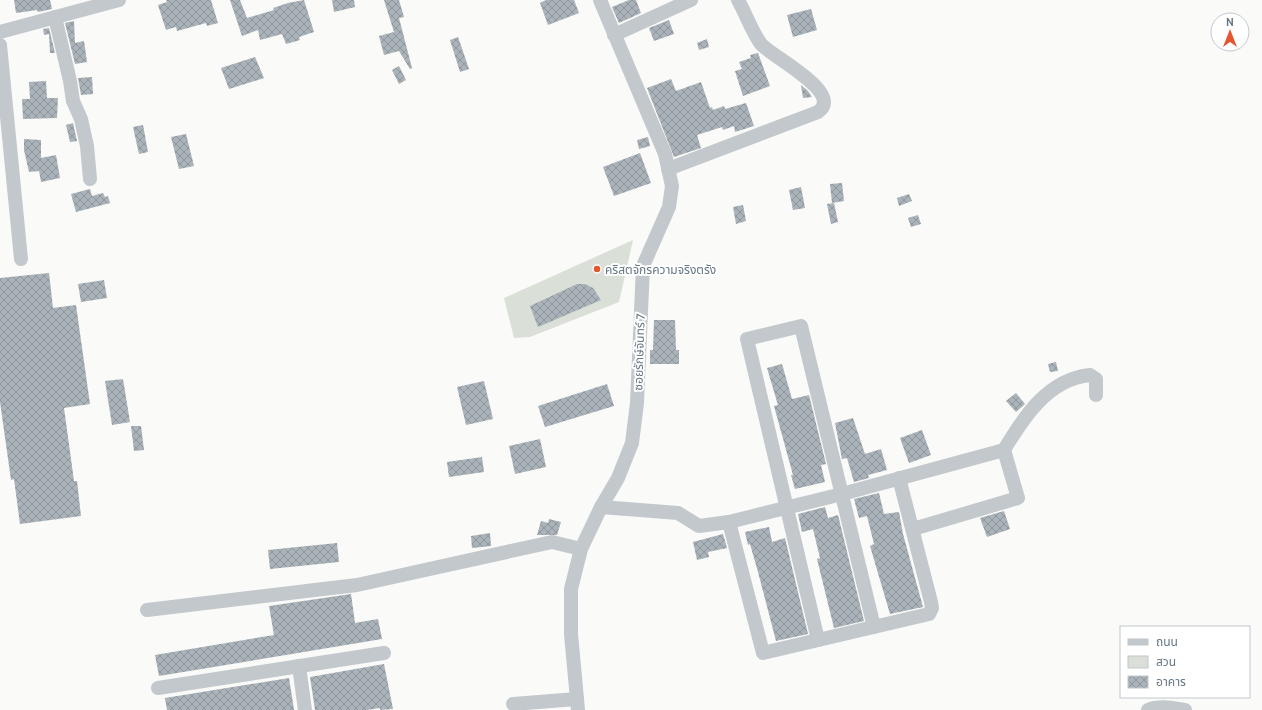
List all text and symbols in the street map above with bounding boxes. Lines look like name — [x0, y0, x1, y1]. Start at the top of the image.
north arrow — [1210, 12, 1250, 52]
text: N — [1226, 15, 1234, 29]
place label: คริสตจักรความจริงตรัง — [605, 262, 716, 277]
marker: คริสตจักรความจริงตรัง — [592, 264, 602, 274]
street label: ซอยรักษ์จันทร์ 7 — [630, 313, 648, 391]
legend — [1120, 626, 1250, 698]
text: ถนน — [1156, 634, 1178, 649]
text: สวน — [1156, 654, 1176, 669]
text: อาคาร — [1156, 674, 1186, 689]

